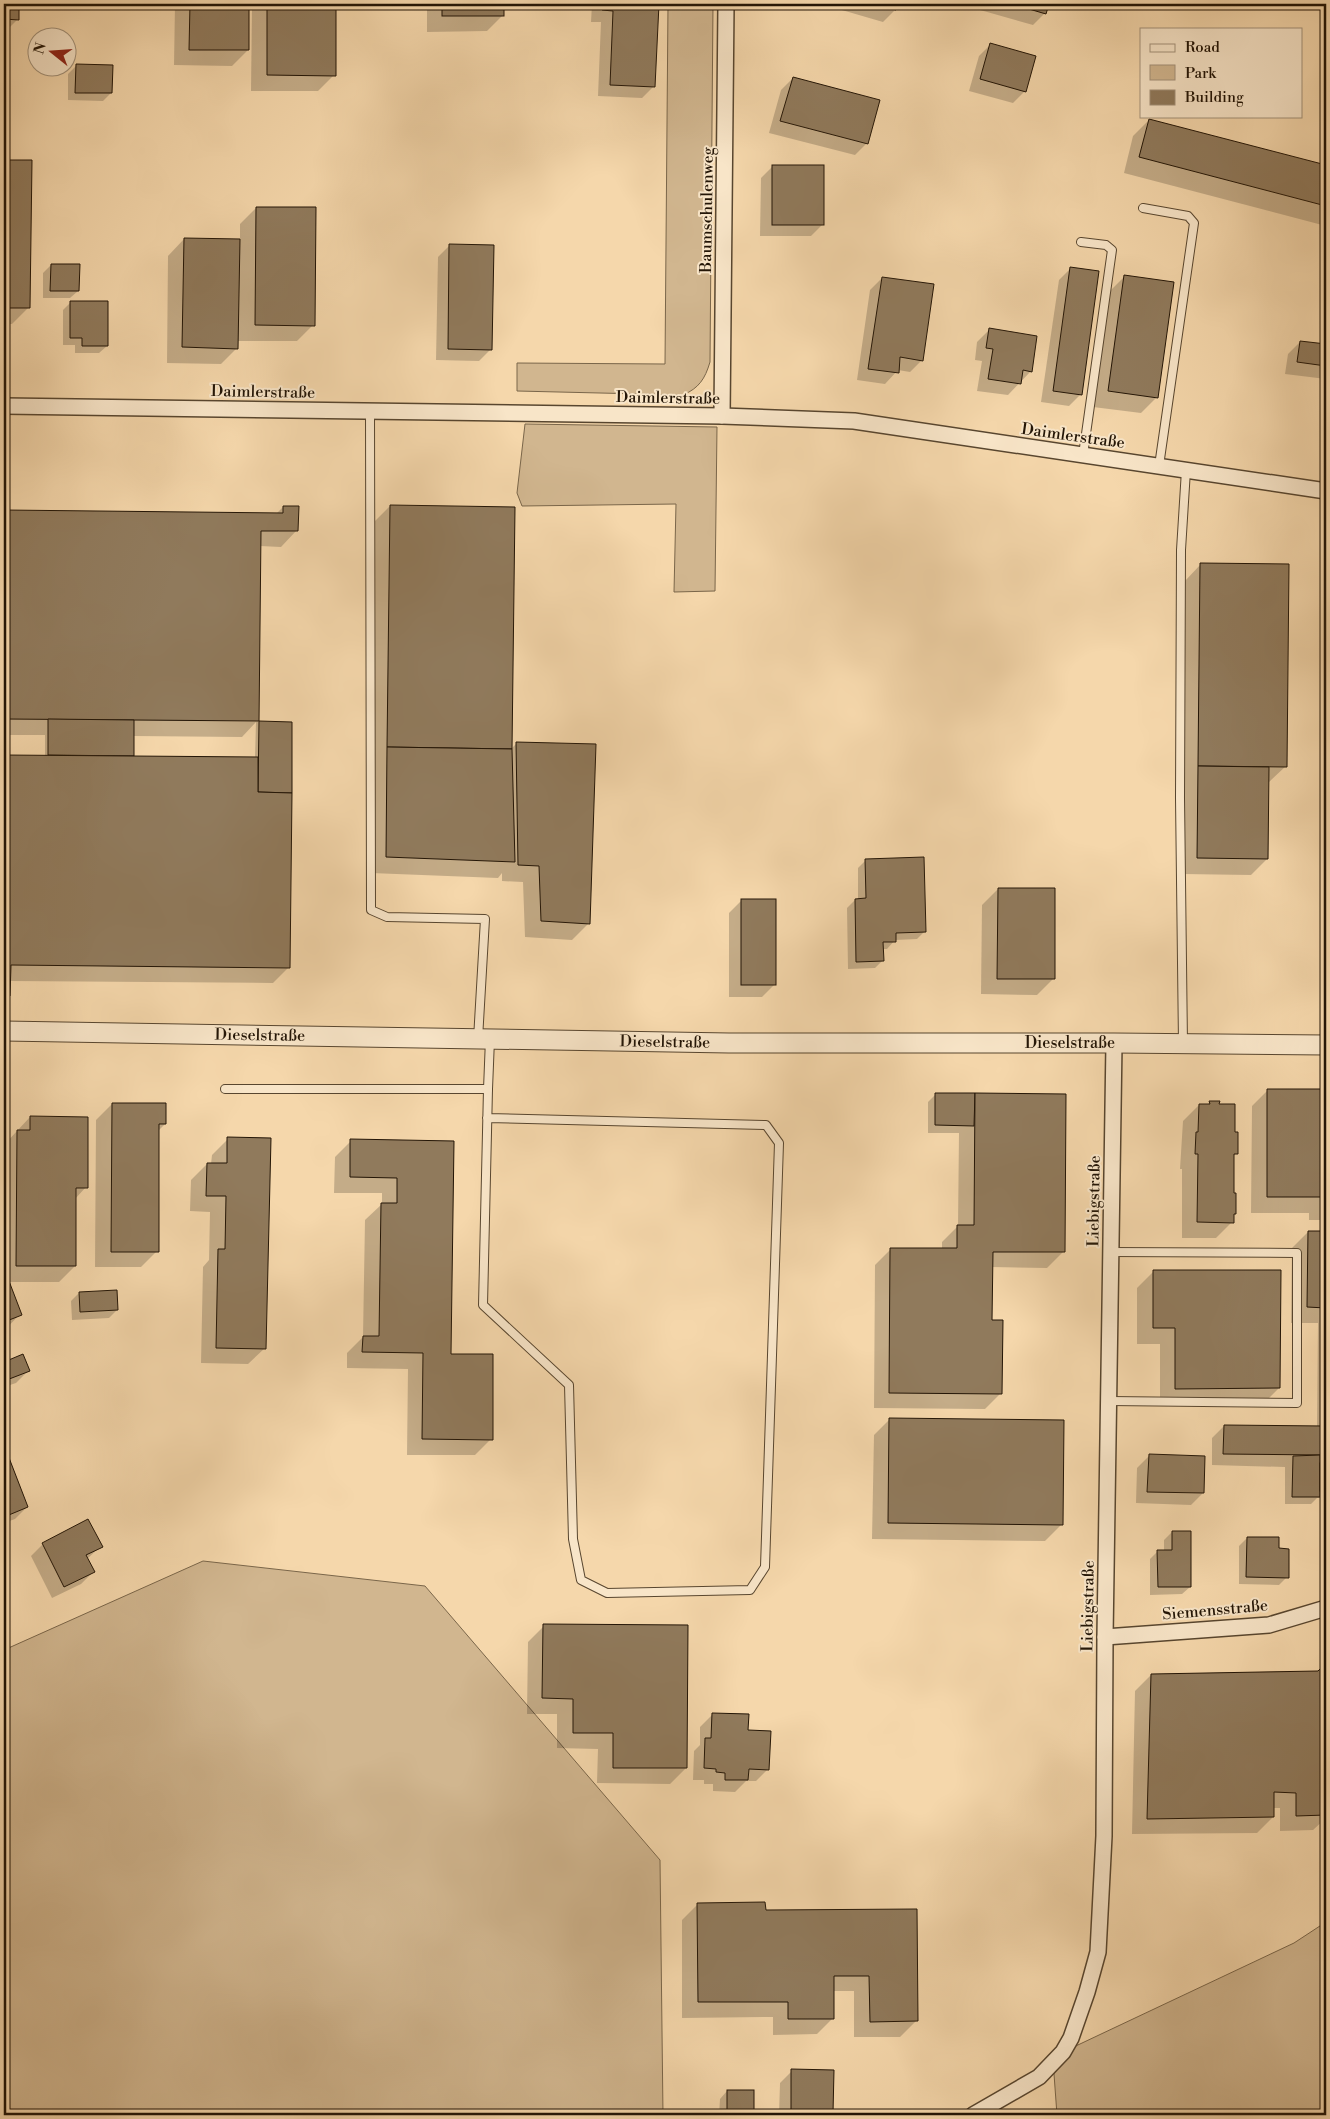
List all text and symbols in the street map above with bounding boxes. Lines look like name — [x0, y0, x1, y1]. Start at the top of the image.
north arrow — [28, 28, 78, 78]
legend — [1140, 28, 1302, 118]
text: Road — [1185, 38, 1220, 57]
text: N — [30, 41, 51, 56]
text: Park — [1185, 64, 1217, 83]
text: Building — [1184, 88, 1244, 107]
street label: Baumschulenweg — [696, 146, 718, 274]
street label: Daimlerstraße — [211, 381, 315, 403]
street label: Daimlerstraße — [616, 387, 720, 409]
street label: Daimlerstraße — [1020, 419, 1126, 453]
street label: Dieselstraße — [215, 1024, 305, 1046]
street label: Dieselstraße — [619, 1031, 710, 1053]
street label: Dieselstraße — [1025, 1033, 1115, 1053]
street label: Liebigstraße — [1083, 1155, 1105, 1247]
street label: Liebigstraße — [1077, 1560, 1099, 1652]
street label: Siemensstraße — [1161, 1595, 1269, 1625]

